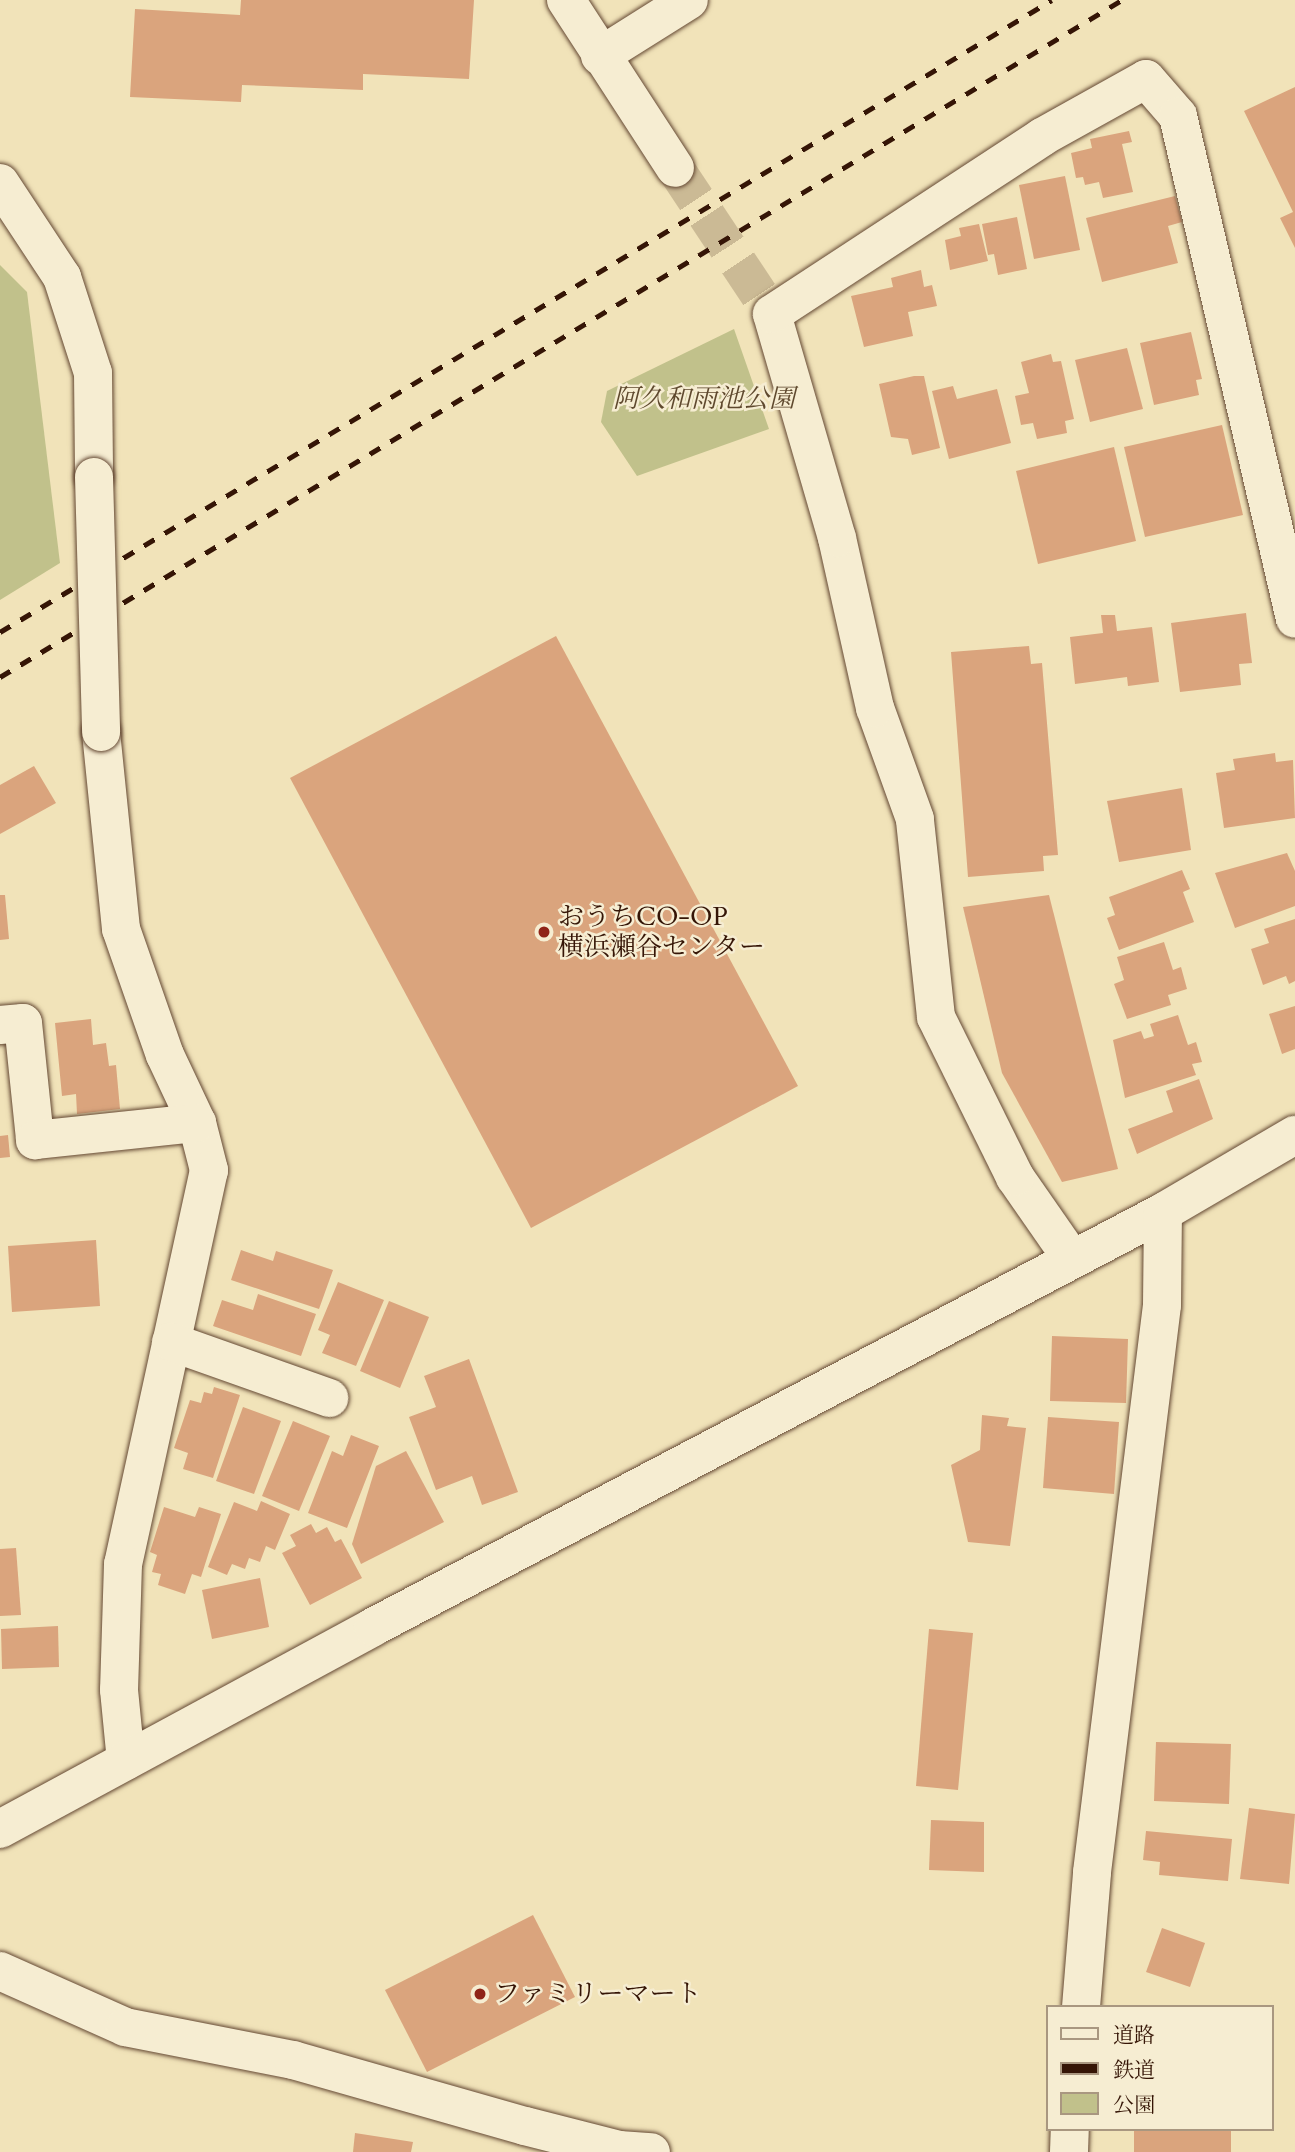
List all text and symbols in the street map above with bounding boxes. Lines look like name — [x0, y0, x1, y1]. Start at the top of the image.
park label: 阿久和雨池公園 — [613, 383, 795, 415]
place label: おうちCO-OP 横浜瀬谷センター — [558, 901, 766, 962]
marker: おうちCO-OP 横浜瀬谷センター — [536, 924, 552, 940]
place label: ファミリーマート — [494, 1978, 702, 2010]
marker: ファミリーマート — [472, 1986, 488, 2002]
legend — [1046, 2005, 1274, 2131]
text: 道路 — [1113, 2021, 1155, 2050]
text: 鉄道 — [1113, 2056, 1155, 2085]
text: 公園 — [1113, 2091, 1155, 2120]

